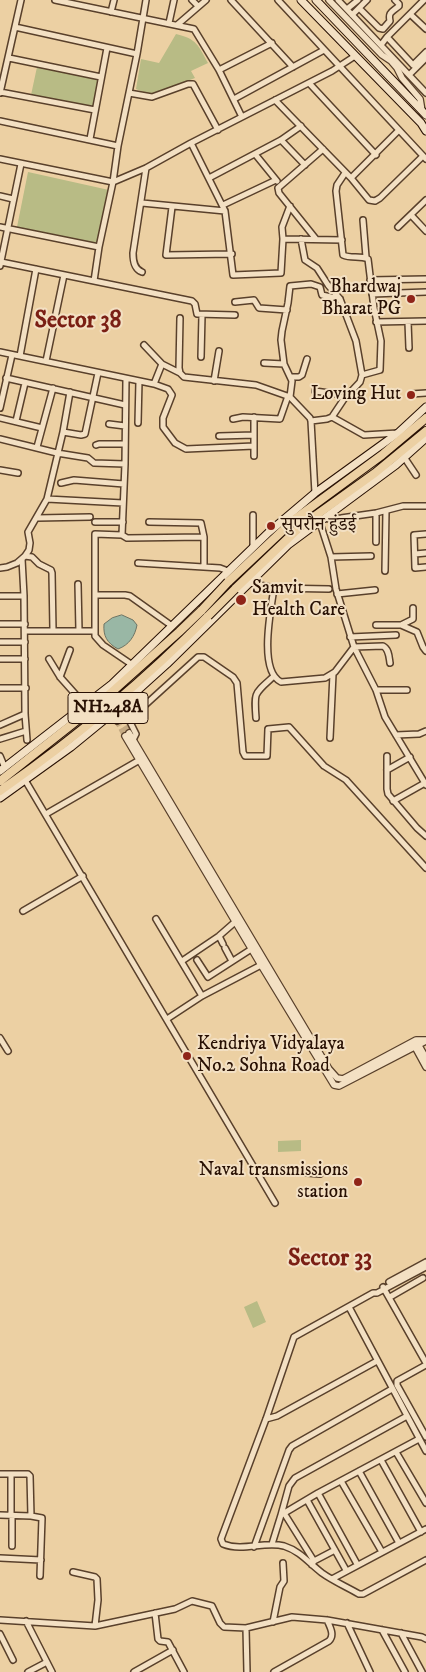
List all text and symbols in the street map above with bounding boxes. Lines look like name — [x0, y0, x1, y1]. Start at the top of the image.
place label: Bhardwaj Bharat PG — [321, 277, 401, 321]
marker: Bhardwaj Bharat PG — [405, 293, 417, 305]
district label: Sector 38 — [34, 308, 122, 336]
place label: Loving Hut — [311, 384, 401, 406]
marker: Loving Hut — [405, 389, 417, 401]
place label: सुपरौन हुंडई — [281, 515, 356, 537]
marker: सुपरौन हुंडई — [265, 520, 277, 532]
place label: Samvit Health Care — [252, 578, 345, 622]
marker: Samvit Health Care — [234, 593, 248, 607]
road number: NH248A — [68, 692, 148, 724]
place label: Kendriya Vidyalaya No.2 Sohna Road — [197, 1034, 344, 1078]
marker: Kendriya Vidyalaya No.2 Sohna Road — [181, 1050, 193, 1062]
place label: Naval transmissions station — [199, 1160, 348, 1204]
marker: Naval transmissions station — [352, 1176, 364, 1188]
district label: Sector 33 — [288, 1246, 372, 1274]

